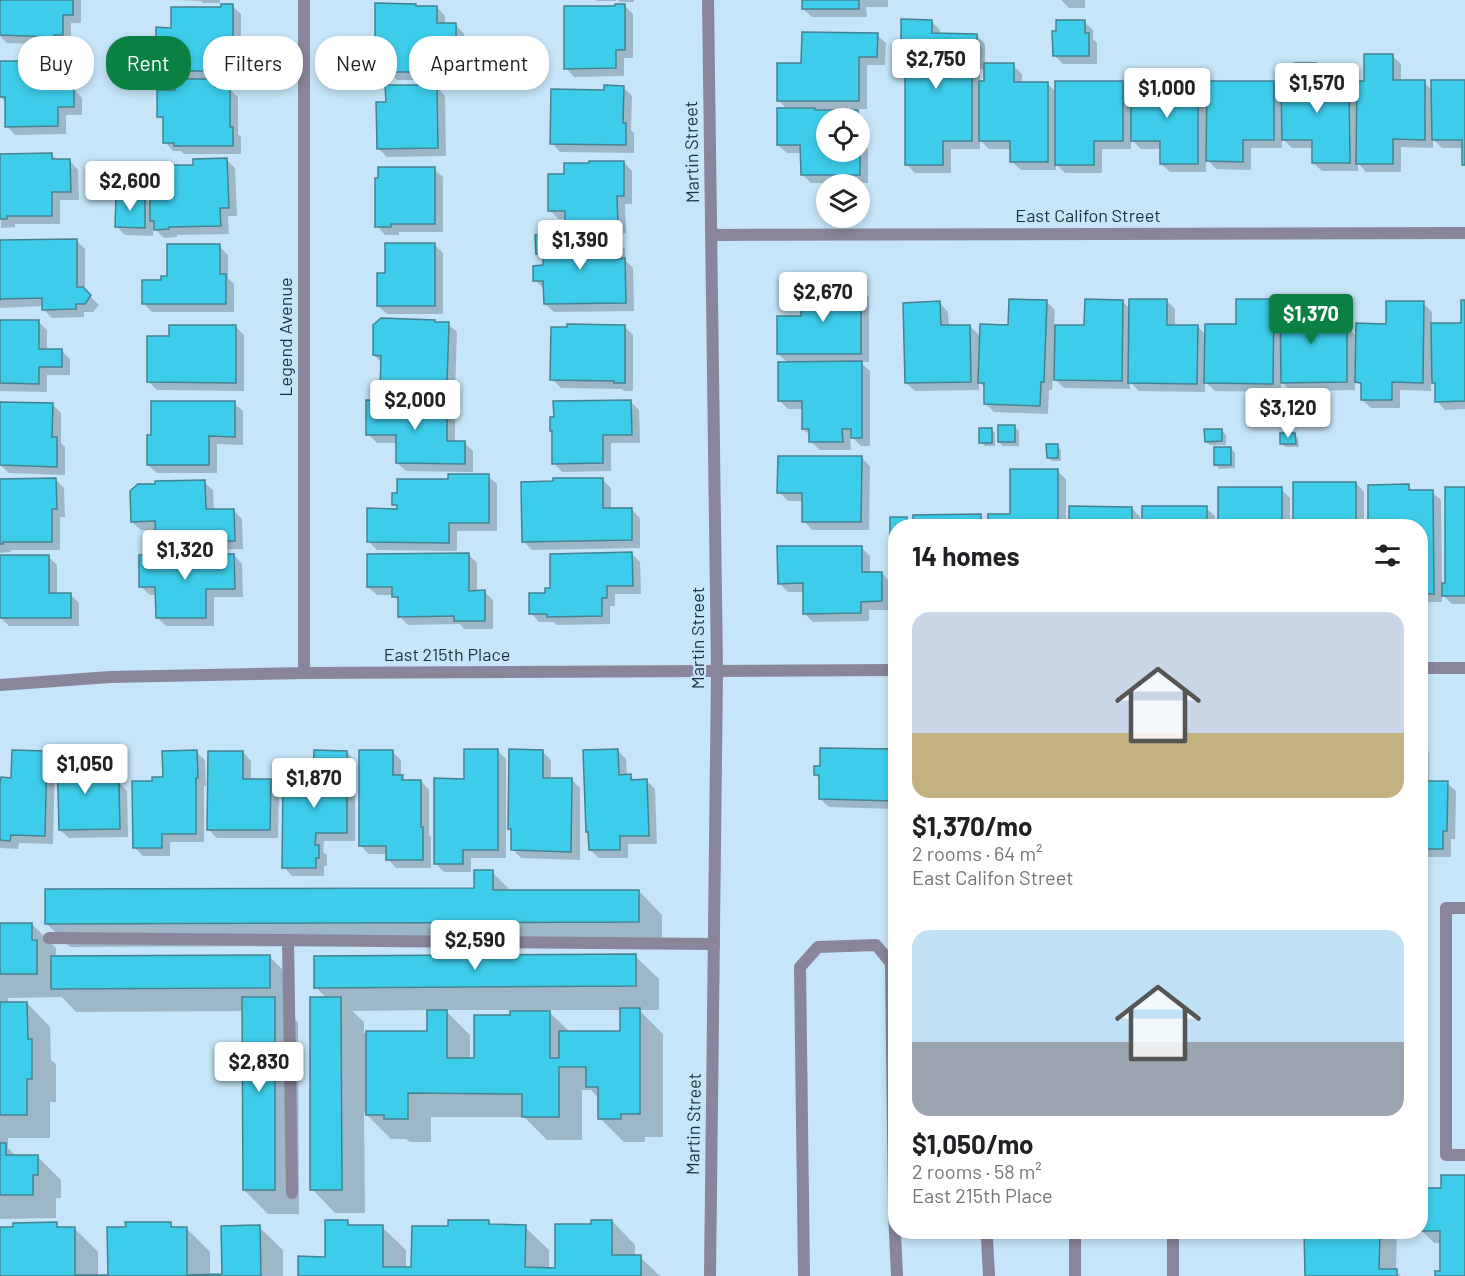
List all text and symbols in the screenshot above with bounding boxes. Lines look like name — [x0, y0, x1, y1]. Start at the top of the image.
chip: Buy — [18, 36, 94, 90]
chip: Rent — [106, 36, 191, 90]
chip: Filters — [203, 36, 303, 90]
chip: New — [315, 36, 397, 90]
chip: Apartment — [409, 36, 549, 90]
pin: $2,750 — [887, 39, 985, 90]
text: $2,750 — [906, 46, 966, 70]
pin: $1,570 — [1268, 63, 1366, 114]
pin: $1,000 — [1118, 68, 1216, 119]
text: $1,570 — [1289, 70, 1345, 94]
text: $1,000 — [1138, 75, 1196, 99]
street label: Martin Street — [679, 101, 703, 203]
map controls — [816, 108, 870, 228]
button: locate — [816, 108, 870, 162]
pin: $2,600 — [81, 161, 179, 212]
text: $2,600 — [99, 168, 161, 192]
button: layers — [816, 174, 870, 228]
street label: East Califon Street — [1015, 204, 1161, 226]
pin: $1,390 — [531, 220, 629, 271]
text: $1,390 — [552, 227, 608, 251]
pin: $2,670 — [774, 272, 872, 323]
street label: Legend Avenue — [274, 277, 296, 397]
text: $2,670 — [793, 279, 853, 303]
pin: $1,370 — [1262, 294, 1360, 345]
text: $1,370 — [1283, 301, 1339, 325]
pin: $2,000 — [366, 380, 464, 431]
text: $2,000 — [384, 387, 446, 411]
pin: $3,120 — [1239, 388, 1337, 439]
text: $3,120 — [1259, 395, 1317, 419]
pin: $1,320 — [136, 530, 234, 581]
text: $1,320 — [156, 537, 214, 561]
icon: filters — [1371, 539, 1404, 572]
text: 14 homes — [912, 540, 1019, 571]
street label: Martin Street — [686, 587, 708, 689]
street label: East 215th Place — [384, 643, 510, 665]
icon: home — [1104, 651, 1212, 759]
pin: $1,050 — [36, 744, 134, 795]
text: $1,050 — [57, 751, 113, 775]
pin: $1,870 — [265, 758, 363, 809]
text: $1,870 — [286, 765, 342, 789]
text: $1,370/mo — [912, 810, 1032, 841]
text: 2 rooms · 64 m² — [912, 841, 1042, 865]
text: East Califon Street — [912, 865, 1074, 889]
pin: $2,590 — [426, 920, 524, 971]
text: $2,590 — [445, 927, 505, 951]
icon: home — [1104, 969, 1212, 1077]
pin: $2,830 — [210, 1042, 308, 1093]
text: $2,830 — [229, 1049, 289, 1073]
street label: Martin Street — [681, 1073, 705, 1175]
text: $1,050/mo — [912, 1128, 1034, 1159]
text: 2 rooms · 58 m² — [912, 1159, 1042, 1183]
text: East 215th Place — [912, 1183, 1053, 1207]

